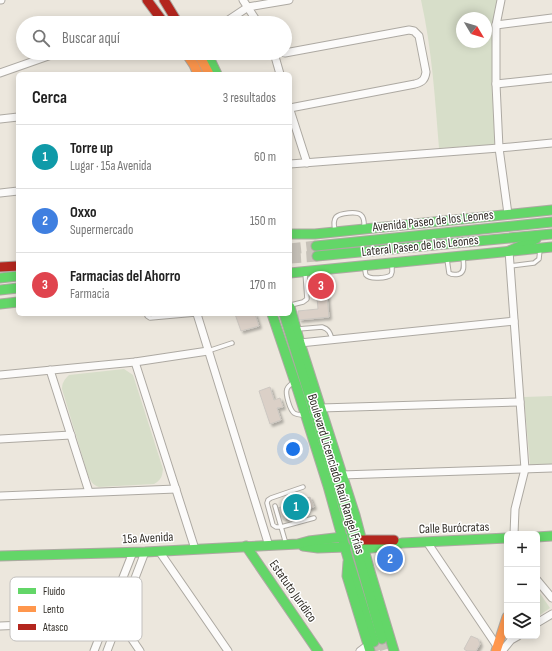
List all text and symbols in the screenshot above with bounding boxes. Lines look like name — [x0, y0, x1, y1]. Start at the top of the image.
north arrow — [456, 12, 492, 48]
search box — [16, 16, 292, 60]
icon: search — [30, 27, 52, 49]
text: Buscar aquí — [62, 29, 120, 48]
text: Cerca — [32, 88, 67, 108]
text: 3 resultados — [223, 90, 276, 106]
text: Torre up — [70, 139, 113, 158]
text: 1 — [42, 149, 48, 165]
text: 60 m — [254, 149, 276, 165]
text: Lugar · 15a Avenida — [70, 158, 152, 174]
text: Oxxo — [70, 203, 97, 222]
street label: Avenida Paseo de los Leones — [371, 207, 495, 235]
text: 2 — [42, 213, 48, 229]
text: 150 m — [250, 213, 276, 229]
text: Supermercado — [70, 222, 133, 238]
street label: Lateral Paseo de los Leones — [361, 232, 480, 260]
text: Farmacias del Ahorro — [70, 267, 181, 286]
pin: 3 — [308, 271, 334, 301]
text: 3 — [42, 277, 48, 293]
text: 170 m — [250, 277, 276, 293]
text: Farmacia — [70, 286, 109, 302]
street label: Boulevard Licenciado Raúl Rangel Frías — [304, 392, 368, 556]
your location — [283, 439, 303, 459]
pin: 1 — [283, 492, 309, 522]
street label: Calle Burócratas — [418, 519, 490, 537]
street label: 15a Avenida — [122, 529, 174, 547]
map controls — [504, 531, 540, 639]
button: + — [504, 531, 540, 567]
pin: 2 — [377, 544, 403, 574]
street label: Estatuto Jurídico — [266, 557, 320, 625]
button: − — [504, 567, 540, 603]
legend — [10, 577, 142, 641]
text: Fluido — [43, 585, 65, 598]
text: Lento — [43, 603, 64, 616]
button: layers — [504, 603, 540, 639]
text: Atasco — [42, 621, 69, 634]

